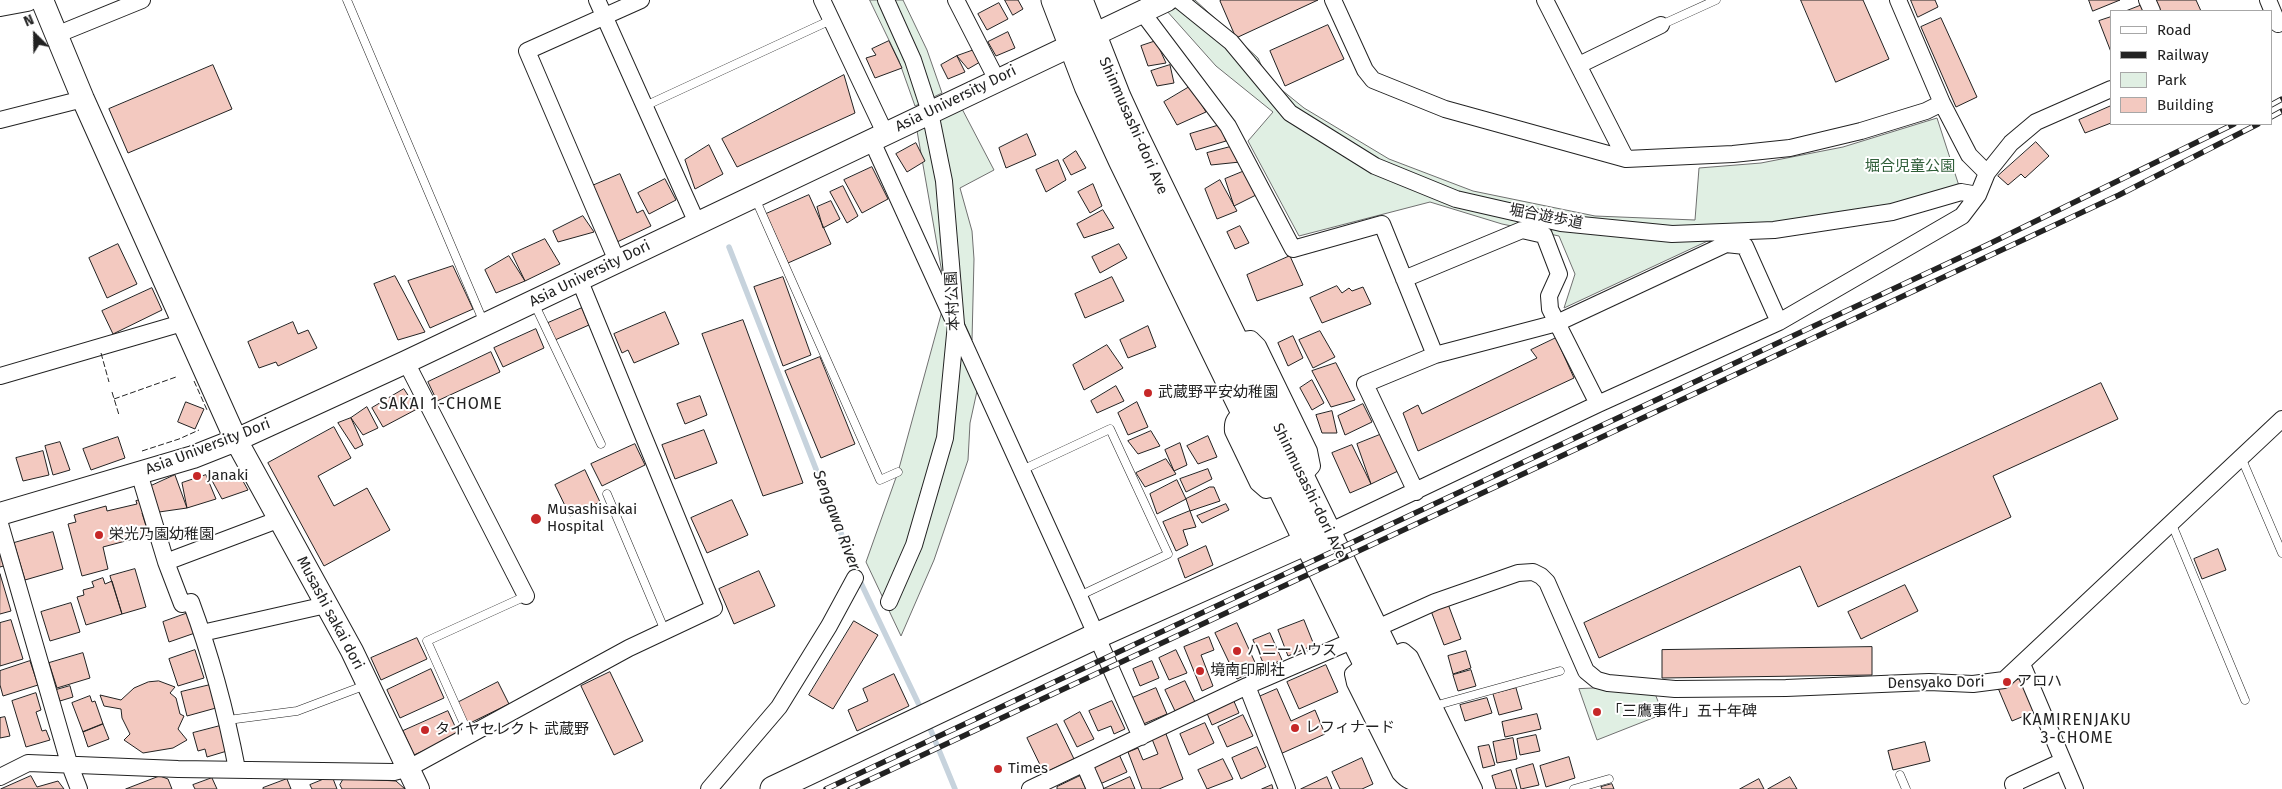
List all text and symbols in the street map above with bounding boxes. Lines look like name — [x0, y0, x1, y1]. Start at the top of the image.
north arrow — [10, 10, 60, 60]
legend — [2110, 10, 2272, 125]
text: N — [21, 11, 37, 30]
text: Road — [2157, 21, 2192, 39]
text: Railway — [2157, 46, 2209, 64]
street label: Shinmusashi-dori Ave — [1095, 55, 1171, 197]
street label: Asia University Dori — [893, 62, 1019, 136]
text: Park — [2157, 71, 2187, 89]
text: Building — [2157, 96, 2213, 114]
park label: 堀合児童公園 — [1865, 158, 1955, 176]
street label: 堀合遊歩道 — [1507, 201, 1585, 233]
street label: Asia University Dori — [527, 237, 653, 311]
street label: 本村公園 — [942, 271, 964, 331]
place label: 武蔵野平安幼稚園 — [1158, 384, 1278, 402]
marker: 武蔵野平安幼稚園 — [1142, 387, 1154, 399]
district label: SAKAI 1-CHOME — [378, 395, 504, 415]
street label: Asia University Dori — [143, 415, 273, 479]
street label: Shinmusashi-dori Ave — [1268, 420, 1350, 562]
place label: Janaki — [207, 467, 249, 485]
water label: Sengawa River — [808, 467, 864, 573]
marker: Janaki — [191, 470, 203, 482]
place label: Musashisakai Hospital — [547, 501, 637, 536]
marker: Musashisakai Hospital — [529, 512, 543, 526]
place label: 栄光乃園幼稚園 — [109, 526, 214, 544]
marker: 栄光乃園幼稚園 — [93, 529, 105, 541]
street label: Musashi sakai dori — [293, 553, 367, 673]
place label: ハニーハウス — [1247, 642, 1337, 660]
marker: ハニーハウス — [1231, 645, 1243, 657]
place label: 境南印刷社 — [1210, 662, 1285, 680]
marker: 境南印刷社 — [1194, 665, 1206, 677]
street label: Densyako Dori — [1887, 673, 1985, 693]
place label: アロハ — [2017, 673, 2062, 691]
marker: アロハ — [2001, 676, 2013, 688]
place label: 「三鷹事件」五十年碑 — [1607, 703, 1757, 721]
marker: 「三鷹事件」五十年碑 — [1591, 706, 1603, 718]
district label: KAMIRENJAKU 3-CHOME — [2021, 711, 2133, 749]
place label: レフィナード — [1305, 719, 1395, 737]
place label: タイヤセレクト 武蔵野 — [435, 721, 589, 739]
marker: レフィナード — [1289, 722, 1301, 734]
marker: タイヤセレクト 武蔵野 — [419, 724, 431, 736]
place label: Times — [1008, 760, 1048, 778]
marker: Times — [992, 763, 1004, 775]

